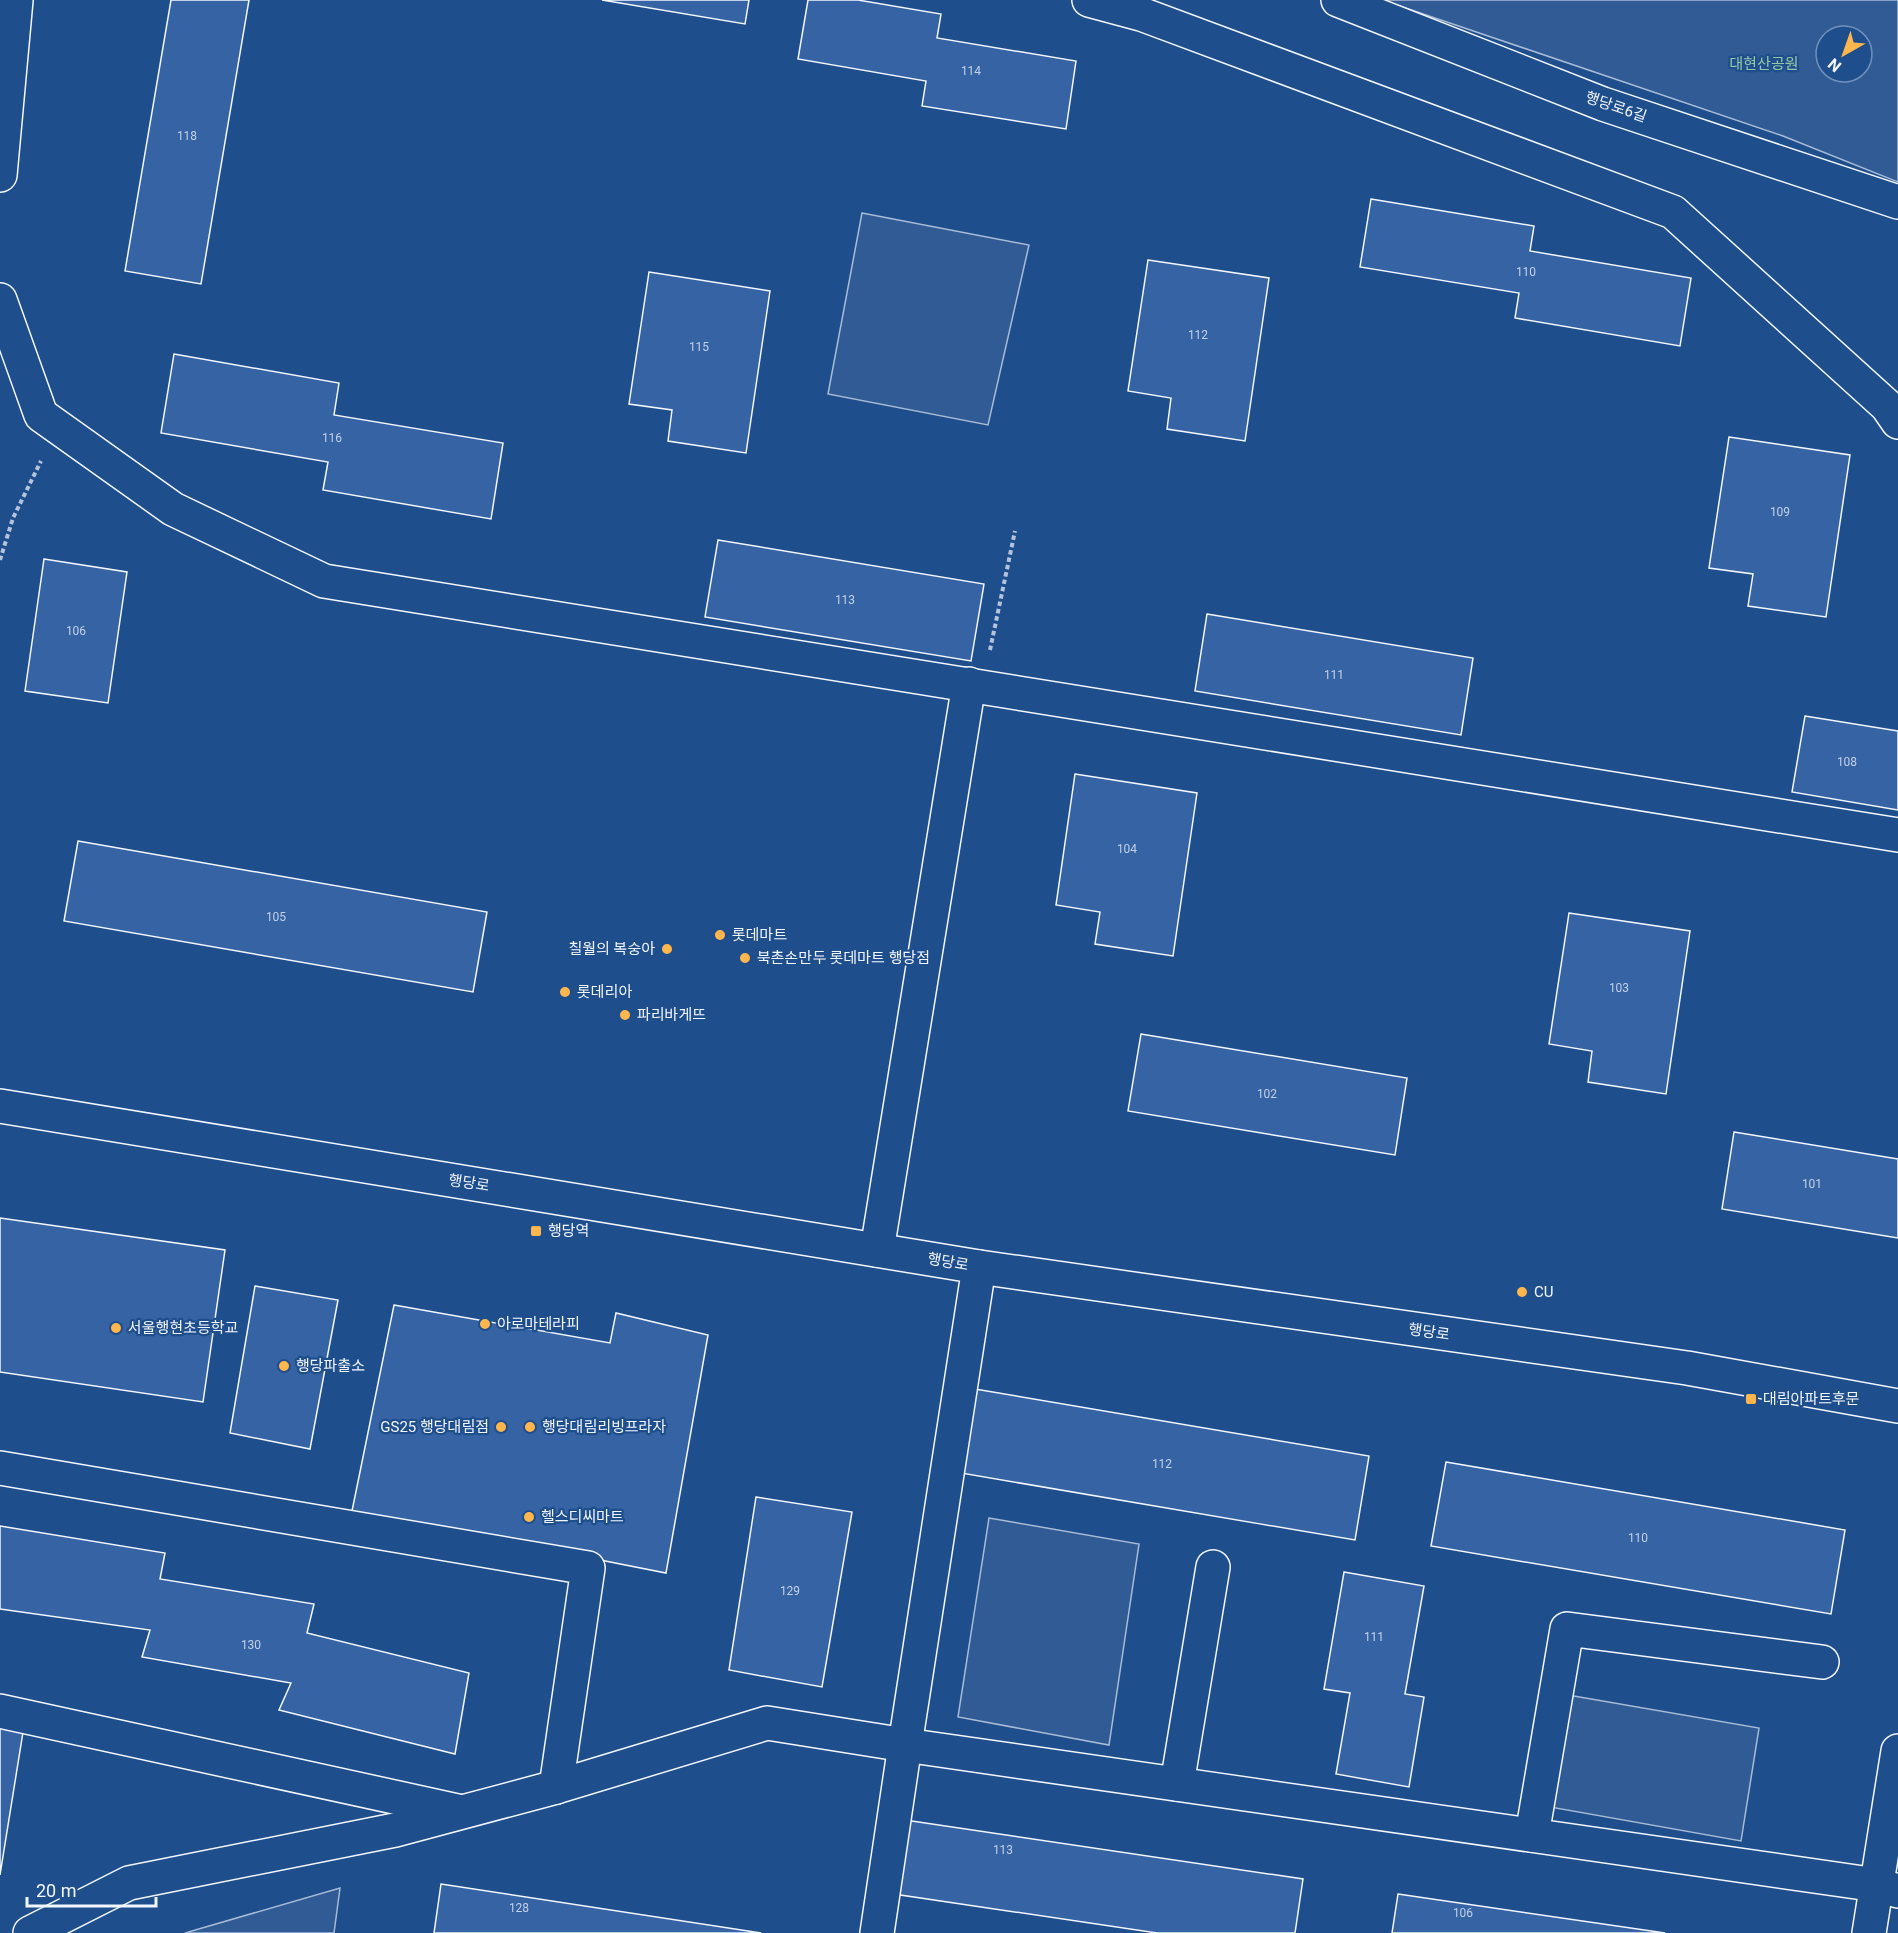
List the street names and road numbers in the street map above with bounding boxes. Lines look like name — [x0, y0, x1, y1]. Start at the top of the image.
street label: 행당로6길 — [1583, 88, 1649, 126]
street label: 행당로 — [447, 1171, 491, 1195]
street label: 행당로 — [926, 1250, 970, 1274]
street label: 행당로 — [1407, 1320, 1451, 1344]

